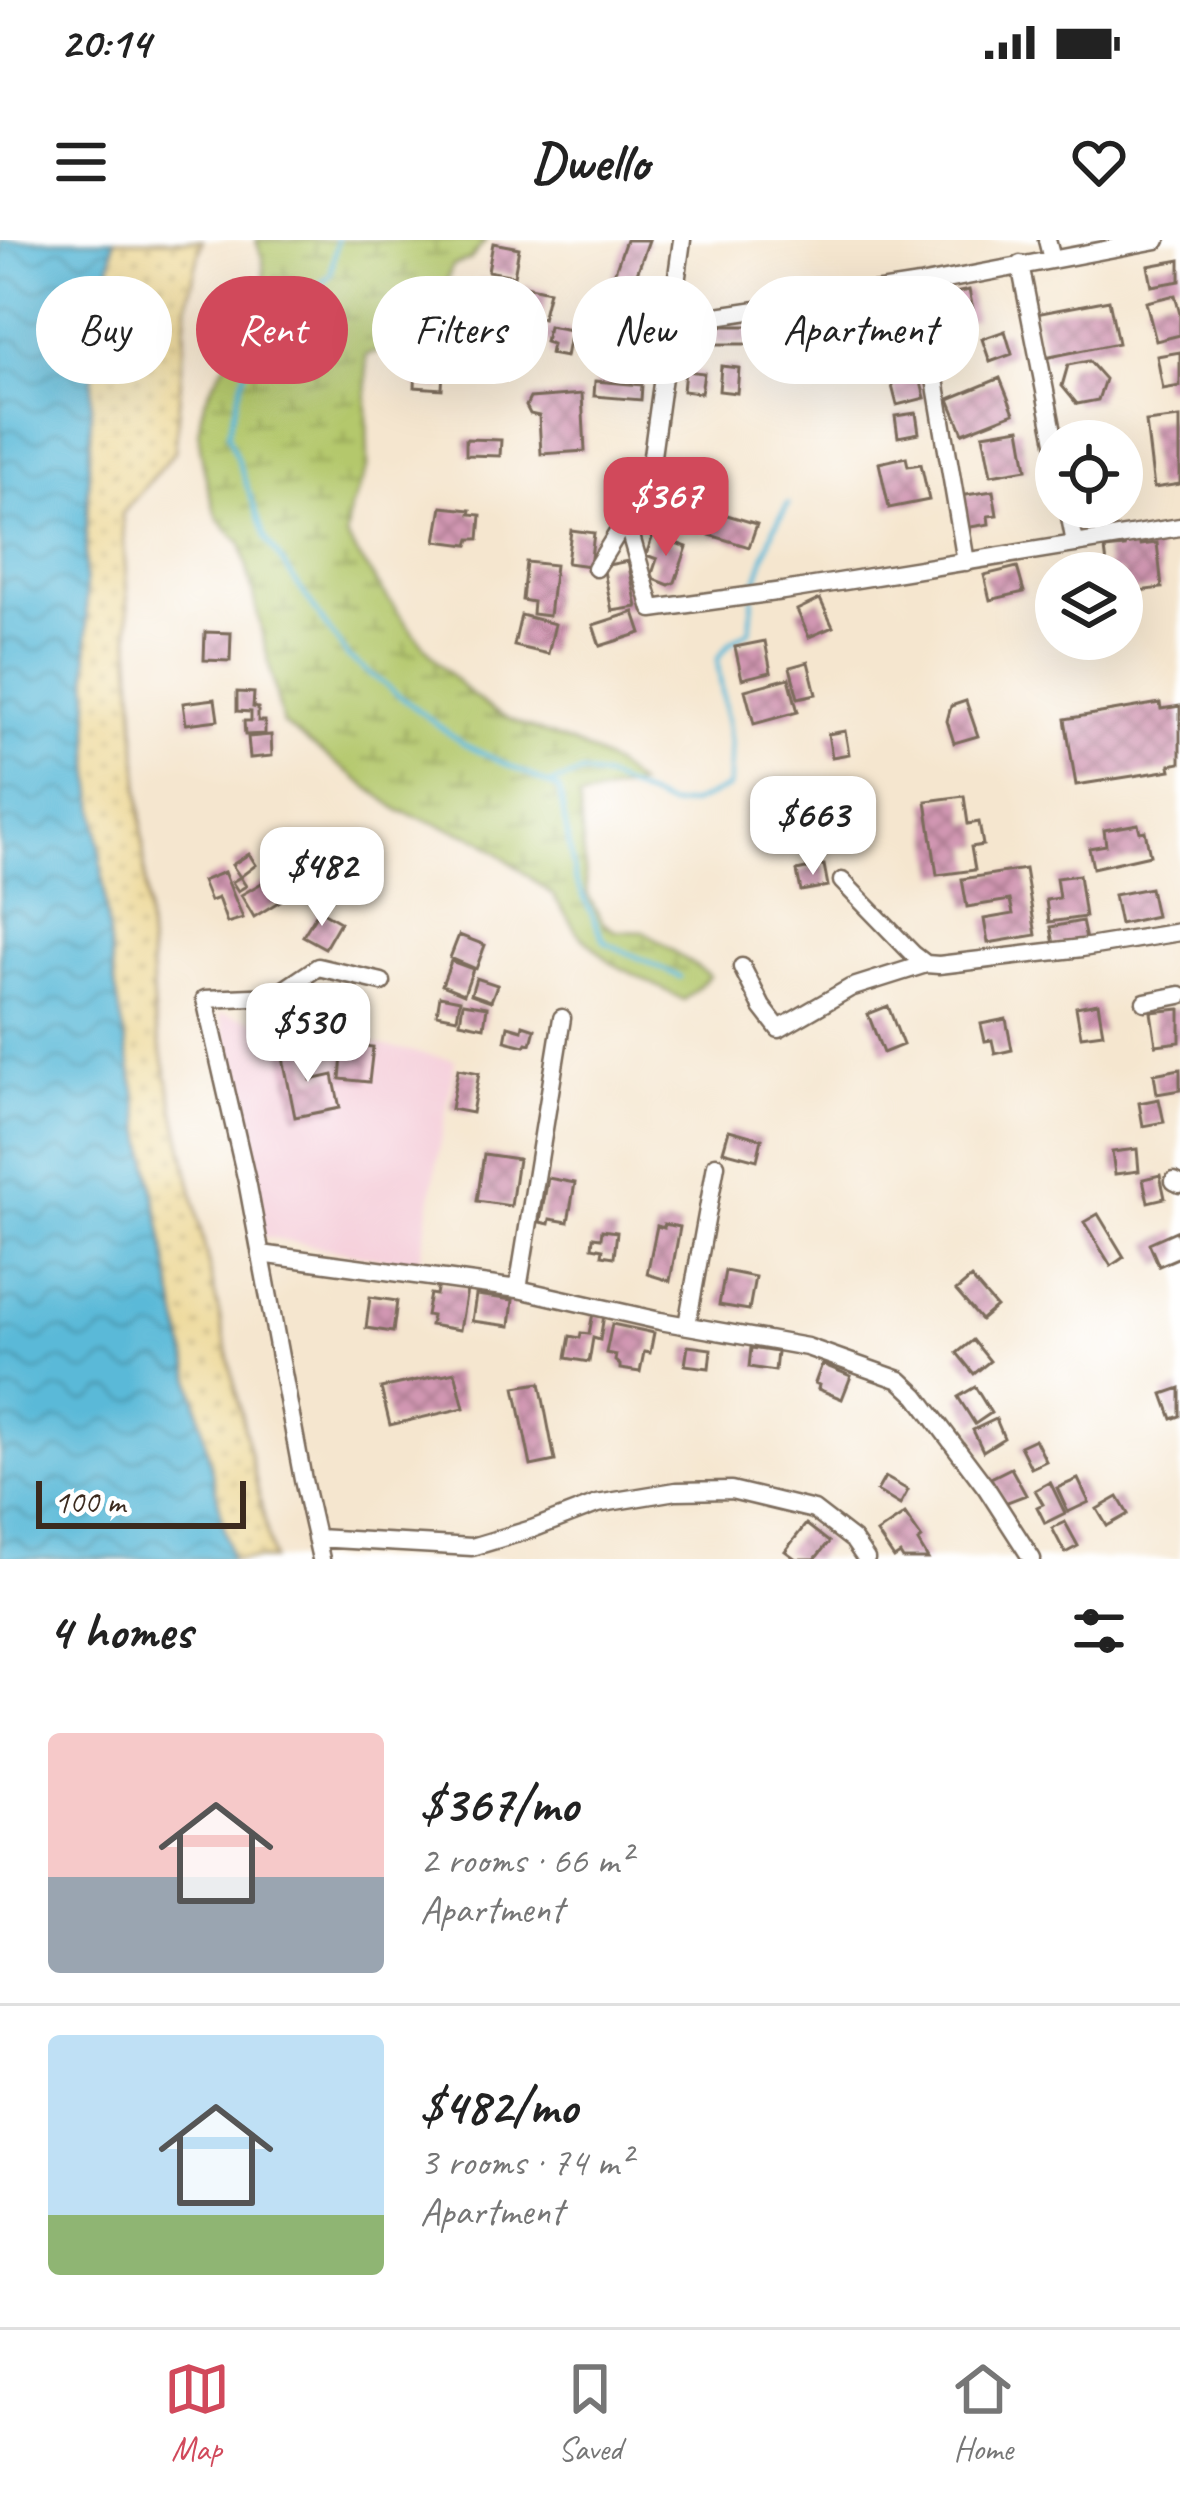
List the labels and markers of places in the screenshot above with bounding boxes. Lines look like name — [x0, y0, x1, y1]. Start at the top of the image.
pin: $367 — [595, 457, 737, 559]
pin: $663 — [742, 776, 884, 878]
pin: $482 — [251, 827, 393, 929]
pin: $530 — [237, 983, 379, 1085]

